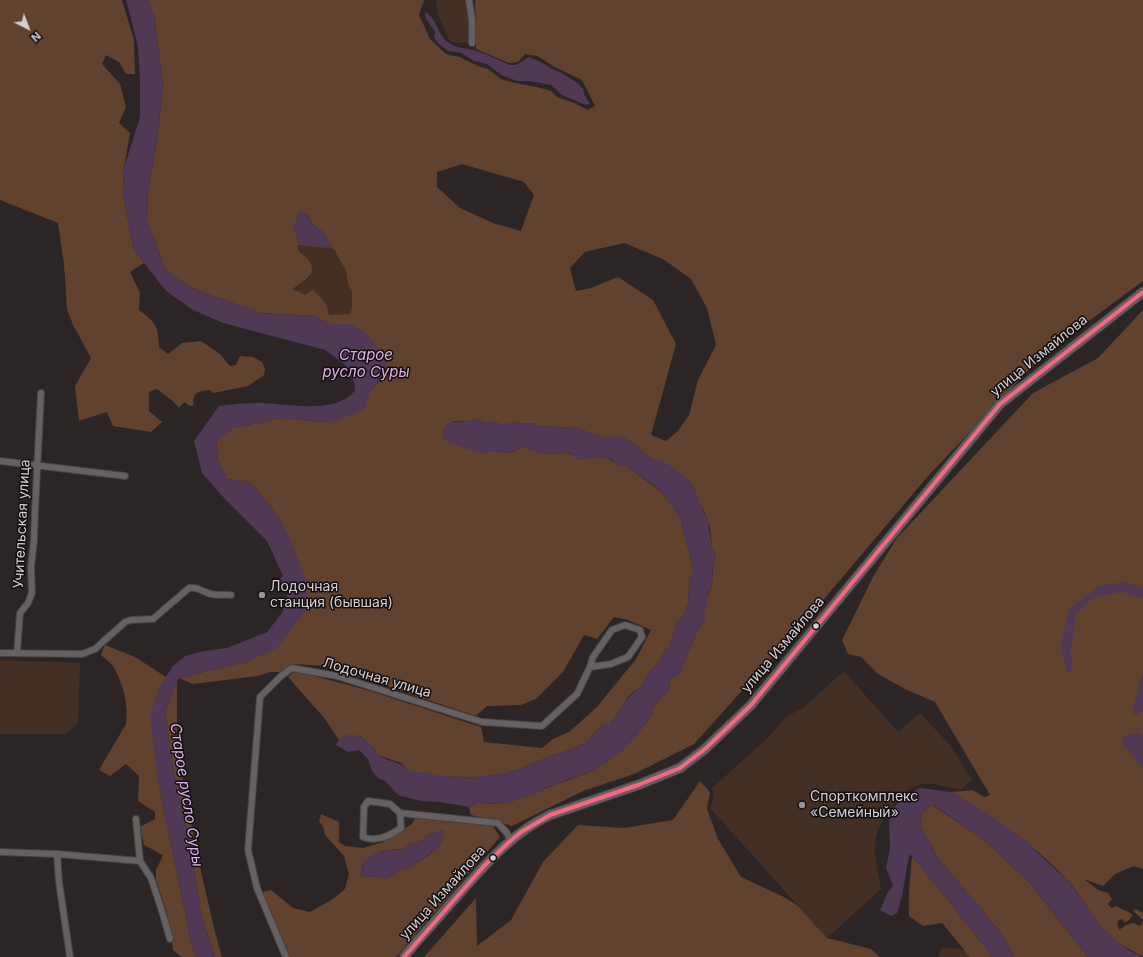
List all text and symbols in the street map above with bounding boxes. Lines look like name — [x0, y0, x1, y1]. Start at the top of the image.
north arrow — [8, 8, 48, 48]
text: N — [28, 29, 44, 45]
street label: улица Измайлова — [987, 312, 1091, 400]
water label: Старое русло Суры — [322, 346, 410, 381]
street label: Учительская улица — [10, 459, 34, 589]
place label: Лодочная станция (бывшая) — [270, 579, 393, 612]
marker: Лодочная станция (бывшая) — [257, 590, 267, 600]
street label: улица Измайлова — [738, 594, 828, 696]
unlabelled marker — [811, 621, 821, 631]
street label: Лодочная улица — [321, 655, 433, 701]
water label: Старое русло Суры — [166, 722, 206, 868]
place label: Спорткомплекс «Семейный» — [810, 789, 918, 822]
marker: Спорткомплекс «Семейный» — [797, 800, 807, 810]
street label: улица Измайлова — [397, 843, 489, 943]
unlabelled marker — [488, 853, 498, 863]

